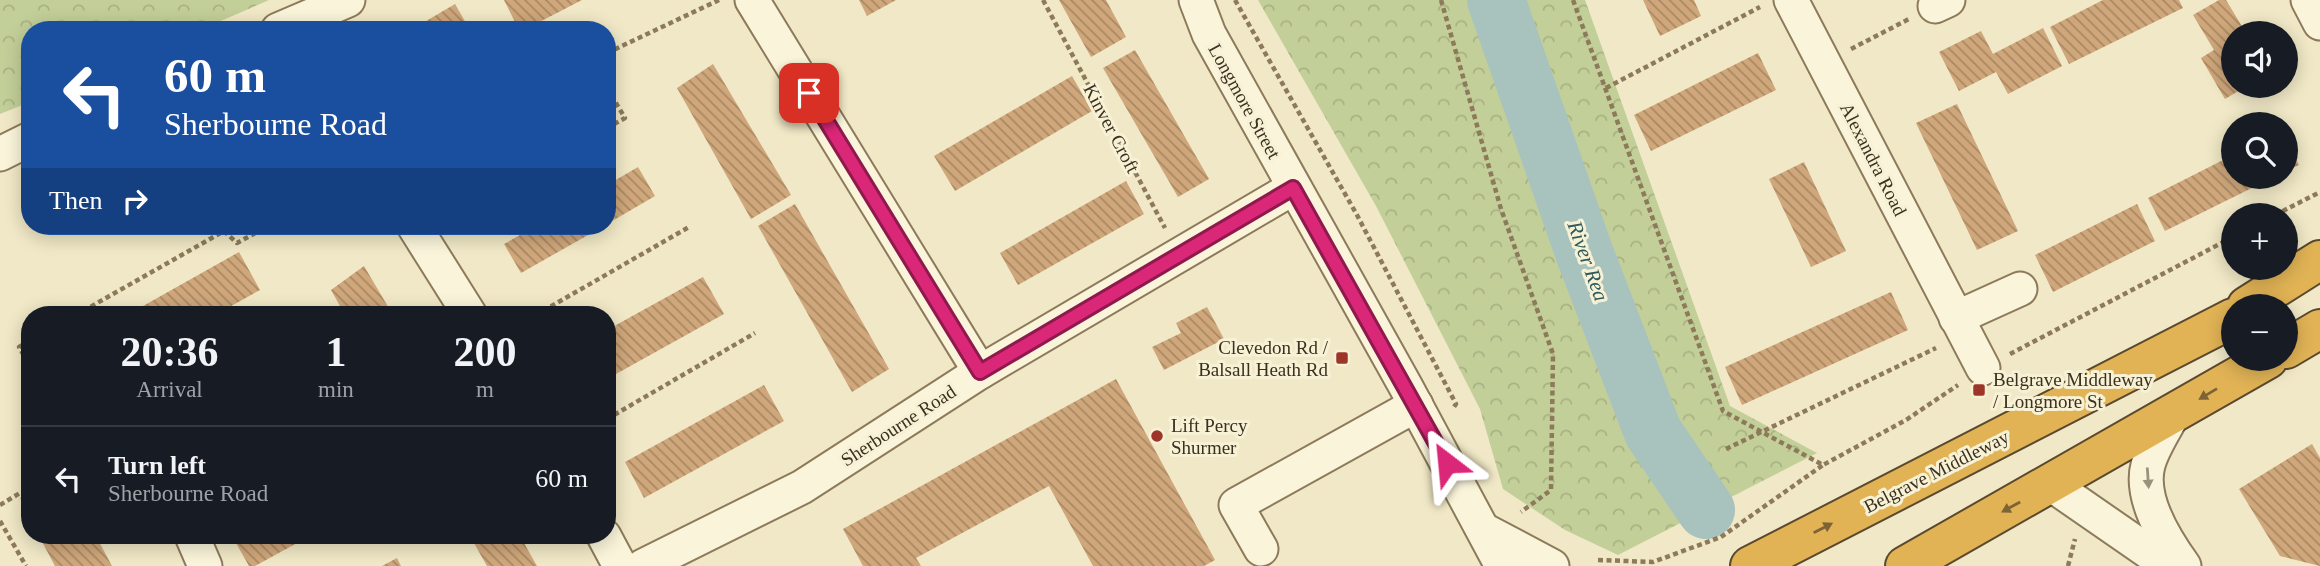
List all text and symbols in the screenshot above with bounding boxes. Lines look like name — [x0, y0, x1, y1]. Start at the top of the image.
map controls — [2221, 21, 2298, 371]
button: sound — [2221, 21, 2298, 98]
street label: Longmore Street — [1204, 40, 1285, 163]
text: 60 m — [164, 48, 266, 103]
icon: left — [49, 49, 140, 140]
pin — [779, 63, 839, 123]
icon: arrive — [790, 74, 828, 112]
street label: Kinver Croft — [1079, 80, 1144, 177]
street label: Alexandra Road — [1836, 99, 1911, 220]
text: Sherbourne Road — [164, 106, 387, 142]
button: search — [2221, 112, 2298, 189]
icon: right — [116, 182, 154, 220]
text: Then — [49, 186, 102, 215]
button: + — [2221, 203, 2298, 280]
water label: River Rea — [1562, 217, 1614, 304]
button: − — [2221, 294, 2298, 371]
text: 20:36 — [121, 329, 219, 375]
text: 1 — [325, 329, 346, 375]
text: 200 — [453, 329, 516, 375]
place label: Clevedon Rd / Balsall Heath Rd — [1198, 337, 1329, 380]
marker: Clevedon Rd / Balsall Heath Rd — [1334, 350, 1350, 366]
place label: Belgrave Middleway / Longmore St — [1993, 369, 2153, 412]
text: Arrival — [136, 377, 203, 402]
text: min — [318, 377, 354, 402]
text: m — [476, 377, 494, 402]
street label: Sherbourne Road — [837, 380, 960, 470]
marker: Belgrave Middleway / Longmore St — [1971, 382, 1987, 398]
one-way arrow — [2199, 388, 2218, 400]
place label: Lift Percy Shurmer — [1171, 415, 1248, 458]
position arrow — [1410, 426, 1484, 500]
street label: Belgrave Middleway — [1860, 426, 2013, 517]
marker: Lift Percy Shurmer — [1149, 428, 1165, 444]
text: Turn left — [108, 451, 206, 480]
icon: left — [49, 460, 87, 498]
text: 60 m — [535, 464, 588, 493]
one-way arrow — [2143, 468, 2154, 490]
text: Sherbourne Road — [108, 481, 268, 506]
one-way arrow — [2001, 501, 2021, 513]
one-way arrow — [1813, 523, 1833, 534]

